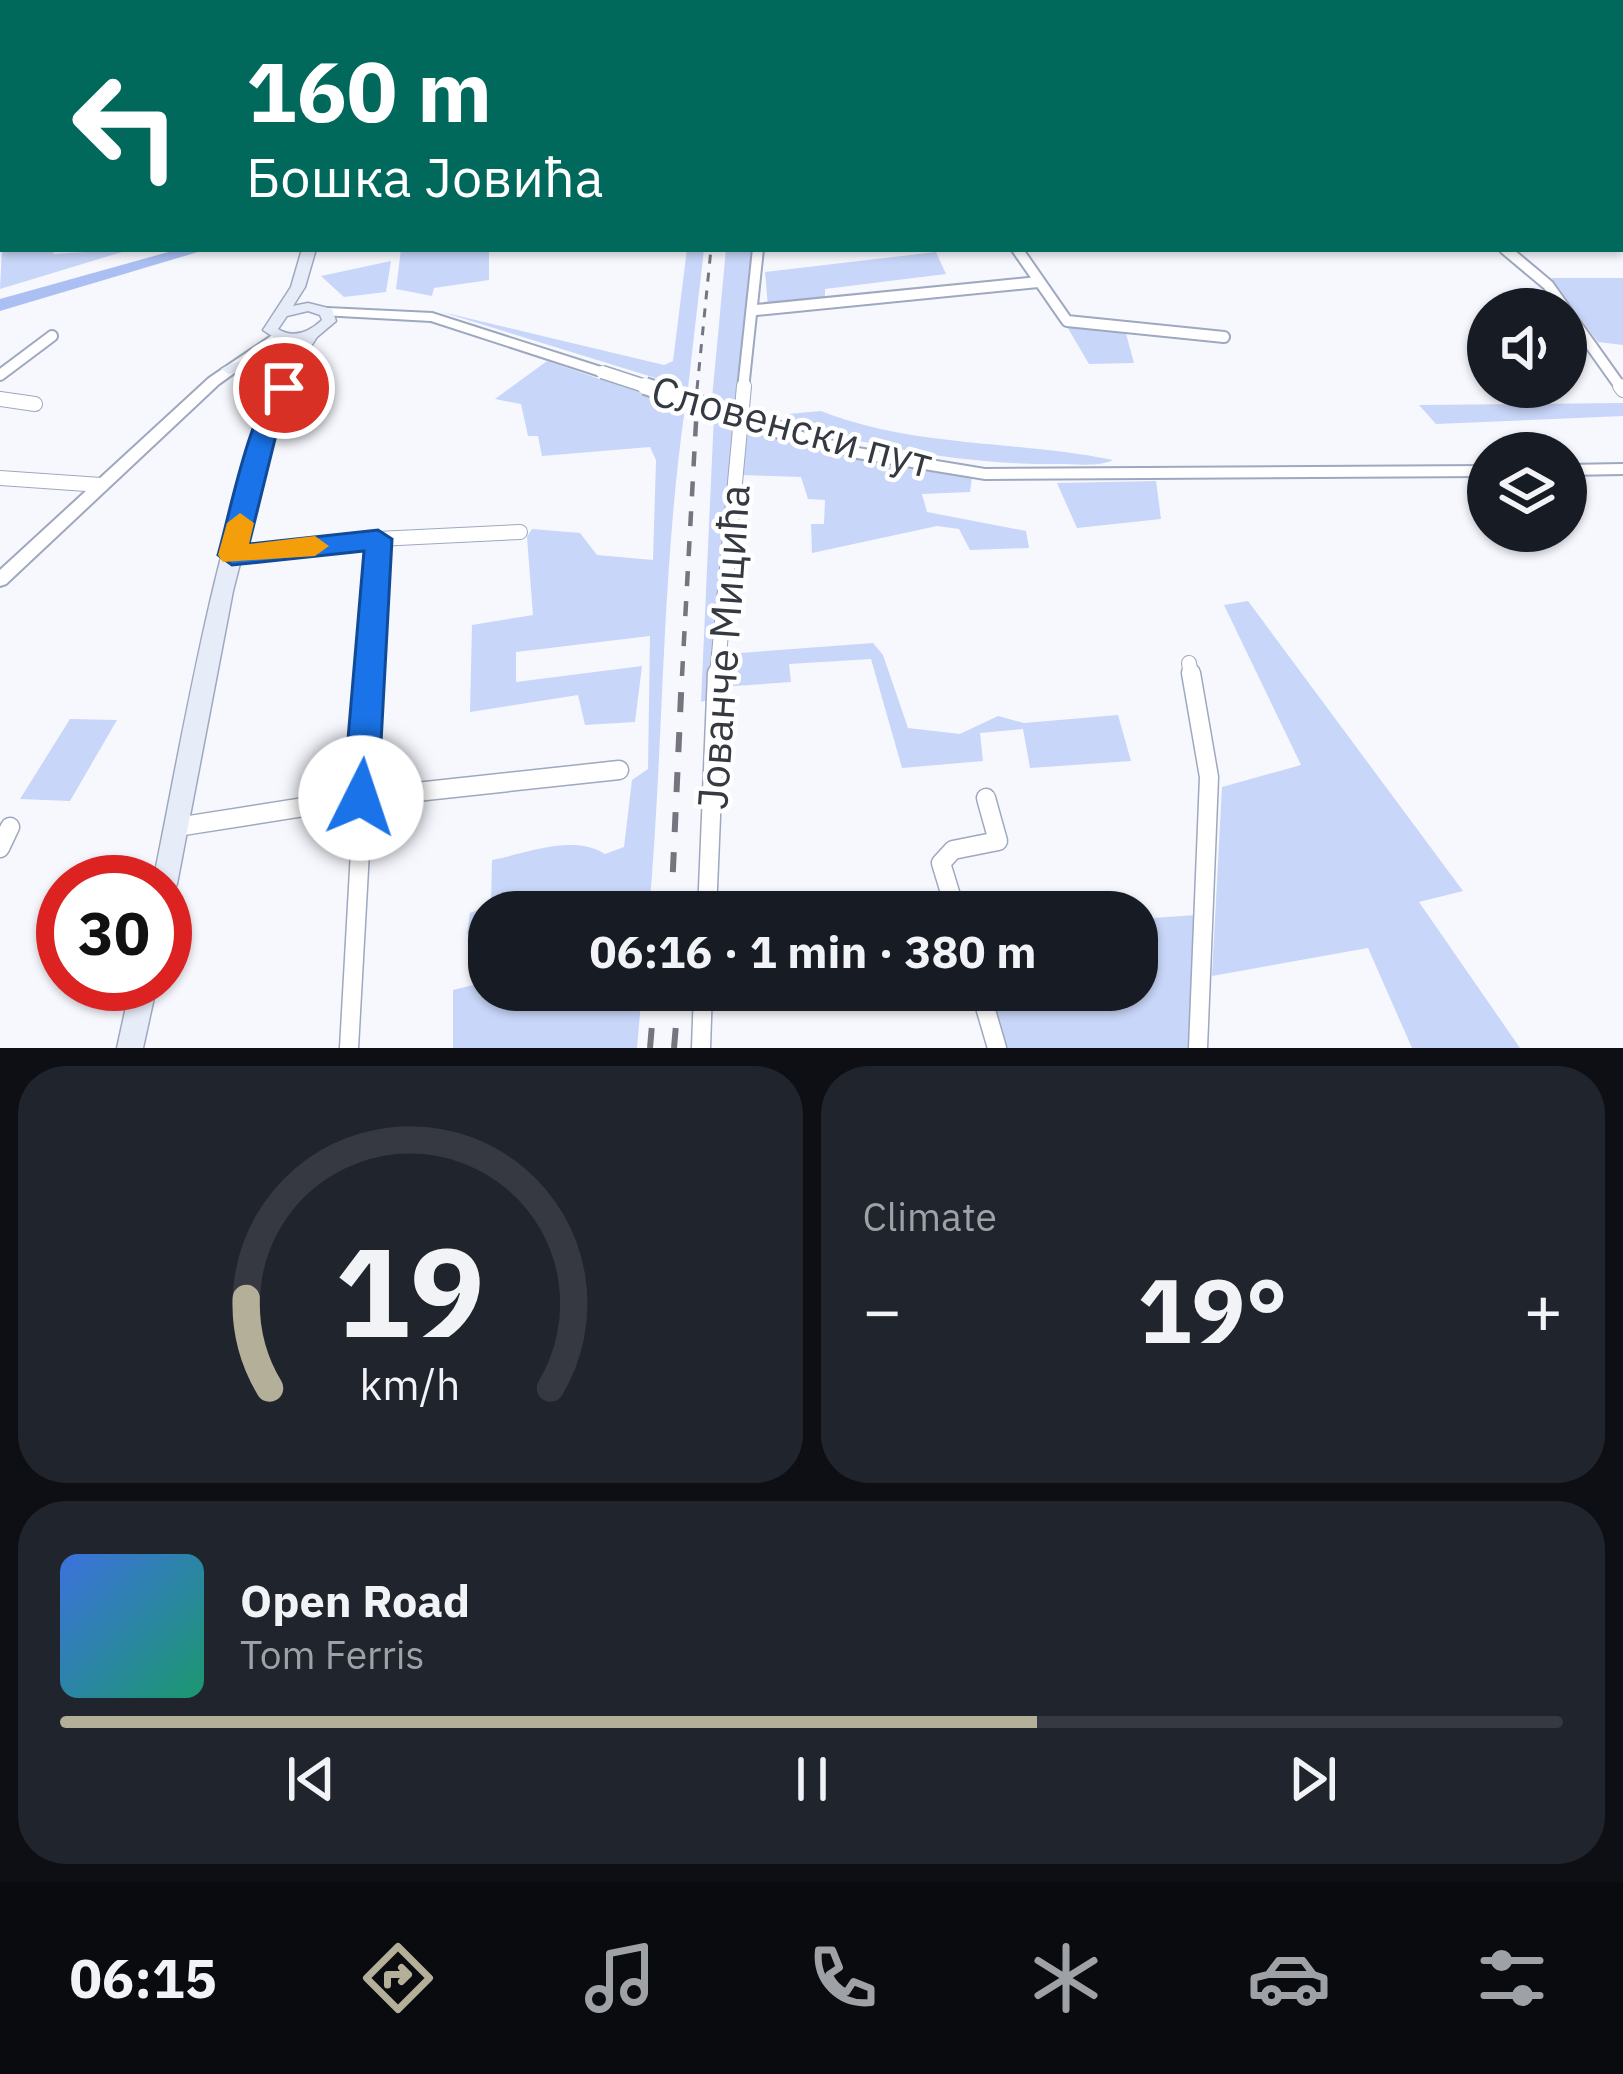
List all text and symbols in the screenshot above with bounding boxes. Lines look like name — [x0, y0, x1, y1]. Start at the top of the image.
text: 160 m — [246, 36, 492, 145]
icon: left — [48, 48, 204, 204]
text: Бошка Јовића — [246, 142, 604, 212]
map controls — [1467, 288, 1587, 552]
button: sound — [1467, 288, 1587, 408]
pin — [233, 337, 335, 439]
icon: arrive — [251, 355, 317, 421]
street label: Словенски пут — [646, 362, 938, 490]
button: layers — [1467, 432, 1587, 552]
street label: Јованче Мицића — [684, 483, 762, 811]
position arrow — [298, 735, 424, 861]
speed limit sign: 30 — [36, 855, 192, 1011]
text: 06:16 · 1 min · 380 m — [590, 922, 1036, 980]
text: Climate — [863, 1191, 997, 1242]
text: 19 — [335, 1209, 485, 1371]
text: 19° — [1138, 1251, 1288, 1368]
text: − — [863, 1266, 902, 1352]
text: + — [1523, 1266, 1563, 1352]
text: km/h — [360, 1355, 461, 1411]
text: Open Road — [240, 1571, 470, 1629]
text: Tom Ferris — [240, 1629, 424, 1680]
icon: previous — [278, 1746, 344, 1812]
icon: pause — [779, 1746, 845, 1812]
icon: next — [1280, 1746, 1346, 1812]
icon: directions — [356, 1936, 440, 2020]
icon: music — [578, 1936, 662, 2020]
icon: phone — [801, 1936, 885, 2020]
icon: climate — [1024, 1936, 1108, 2020]
icon: car — [1247, 1936, 1331, 2020]
icon: filters — [1470, 1936, 1554, 2020]
text: 06:15 — [69, 1943, 217, 2013]

